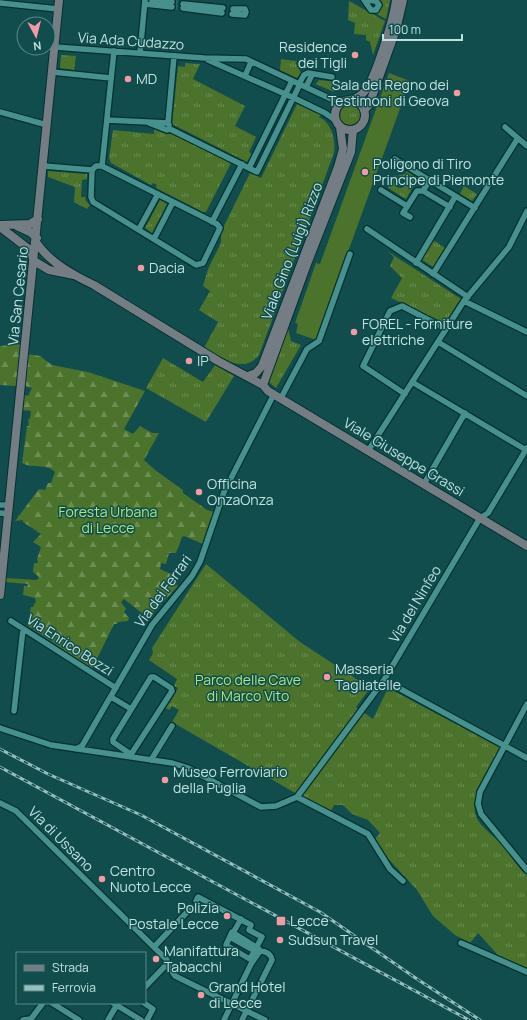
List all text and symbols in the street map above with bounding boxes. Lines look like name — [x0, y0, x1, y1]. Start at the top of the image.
north arrow — [16, 16, 56, 56]
scale bar — [383, 16, 462, 42]
text: 100 m — [389, 21, 421, 38]
street label: Via Ada Cudazzo — [77, 27, 185, 54]
place label: Residence dei Tigli — [279, 37, 347, 72]
text: N — [32, 38, 42, 54]
marker: Residence dei Tigli — [350, 50, 360, 60]
place label: MD — [136, 69, 157, 88]
marker: MD — [123, 74, 133, 84]
place label: Sala del Regno dei Testimoni di Geova — [328, 75, 449, 110]
marker: Sala del Regno dei Testimoni di Geova — [452, 88, 462, 98]
place label: Poligono di Tiro Principe di Piemonte — [373, 154, 504, 189]
marker: Poligono di Tiro Principe di Piemonte — [360, 167, 370, 177]
street label: Viale Gino (Luigi) Rizzo — [257, 179, 326, 322]
street label: Via San Cesario — [3, 245, 32, 346]
place label: Dacia — [149, 258, 185, 277]
marker: Dacia — [136, 263, 146, 273]
place label: FOREL - Forniture elettriche — [362, 314, 473, 349]
marker: FOREL - Forniture elettriche — [349, 327, 359, 337]
place label: IP — [197, 351, 209, 370]
marker: IP — [184, 356, 194, 366]
street label: Viale Giuseppe Grassi — [340, 413, 468, 500]
place label: Officina OnzaOnza — [207, 474, 273, 509]
marker: Officina OnzaOnza — [194, 487, 204, 497]
park label: Foresta Urbana di Lecce — [59, 502, 157, 537]
street label: Via dei Ferrari — [130, 551, 195, 631]
street label: Via del Ninfeo — [384, 562, 445, 646]
street label: Via Enrico Bozzi — [23, 609, 117, 680]
place label: Masseria Tagliatelle — [335, 659, 401, 694]
park label: Parco delle Cave di Marco Vito — [195, 670, 301, 705]
marker: Masseria Tagliatelle — [322, 672, 332, 682]
place label: Museo Ferroviario della Puglia — [173, 762, 287, 797]
marker: Museo Ferroviario della Puglia — [160, 775, 170, 785]
street label: Via di Ussano — [25, 802, 98, 875]
place label: Centro Nuoto Lecce — [110, 861, 191, 896]
marker: Centro Nuoto Lecce — [97, 874, 107, 884]
place label: Polizia Postale Lecce — [129, 898, 219, 933]
marker: Polizia Postale Lecce — [222, 911, 232, 921]
place label: Lecce — [290, 911, 329, 930]
marker: Lecce — [275, 915, 287, 927]
place label: Sudsun Travel — [288, 930, 378, 949]
marker: Sudsun Travel — [275, 935, 285, 945]
place label: Manifattura Tabacchi — [164, 941, 239, 976]
legend — [16, 952, 146, 1004]
marker: Manifattura Tabacchi — [151, 954, 161, 964]
text: Strada — [52, 959, 89, 976]
place label: Grand Hotel di Lecce — [209, 977, 285, 1012]
text: Ferrovia — [52, 979, 96, 996]
marker: Grand Hotel di Lecce — [196, 990, 206, 1000]

